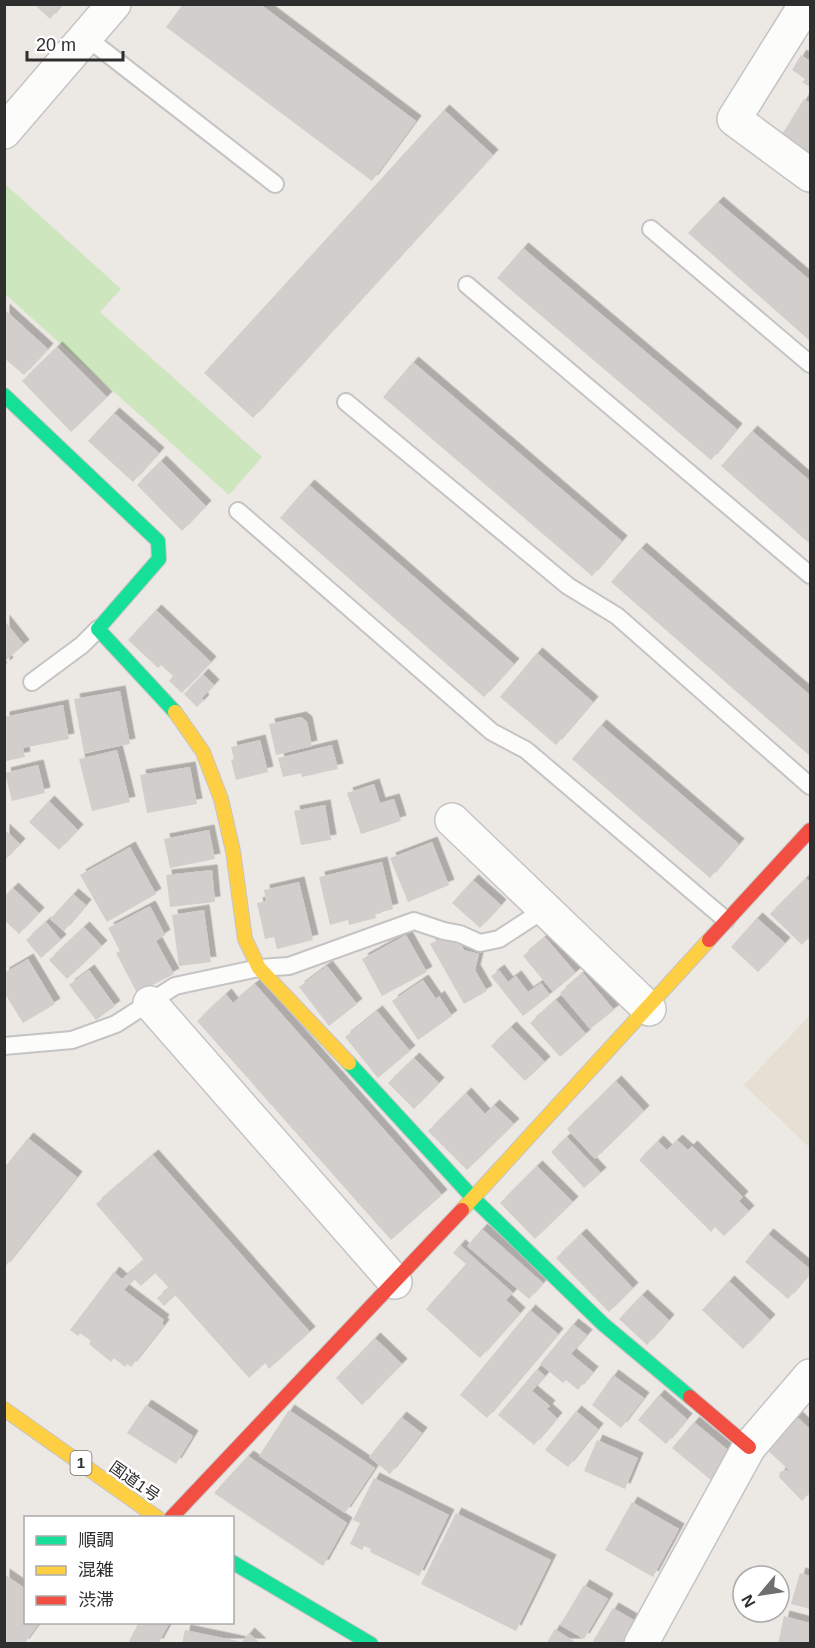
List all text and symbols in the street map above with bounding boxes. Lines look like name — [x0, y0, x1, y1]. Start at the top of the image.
scale bar — [27, 24, 123, 62]
text: 20 m — [36, 35, 76, 55]
road number: 1 — [70, 1451, 92, 1475]
street label: 国道1号 — [107, 1458, 163, 1505]
legend — [24, 1516, 234, 1624]
text: 順調 — [78, 1530, 114, 1550]
text: 混雑 — [78, 1560, 114, 1580]
north arrow — [731, 1564, 791, 1624]
text: 渋滞 — [78, 1590, 114, 1610]
text: N — [738, 1592, 759, 1610]

